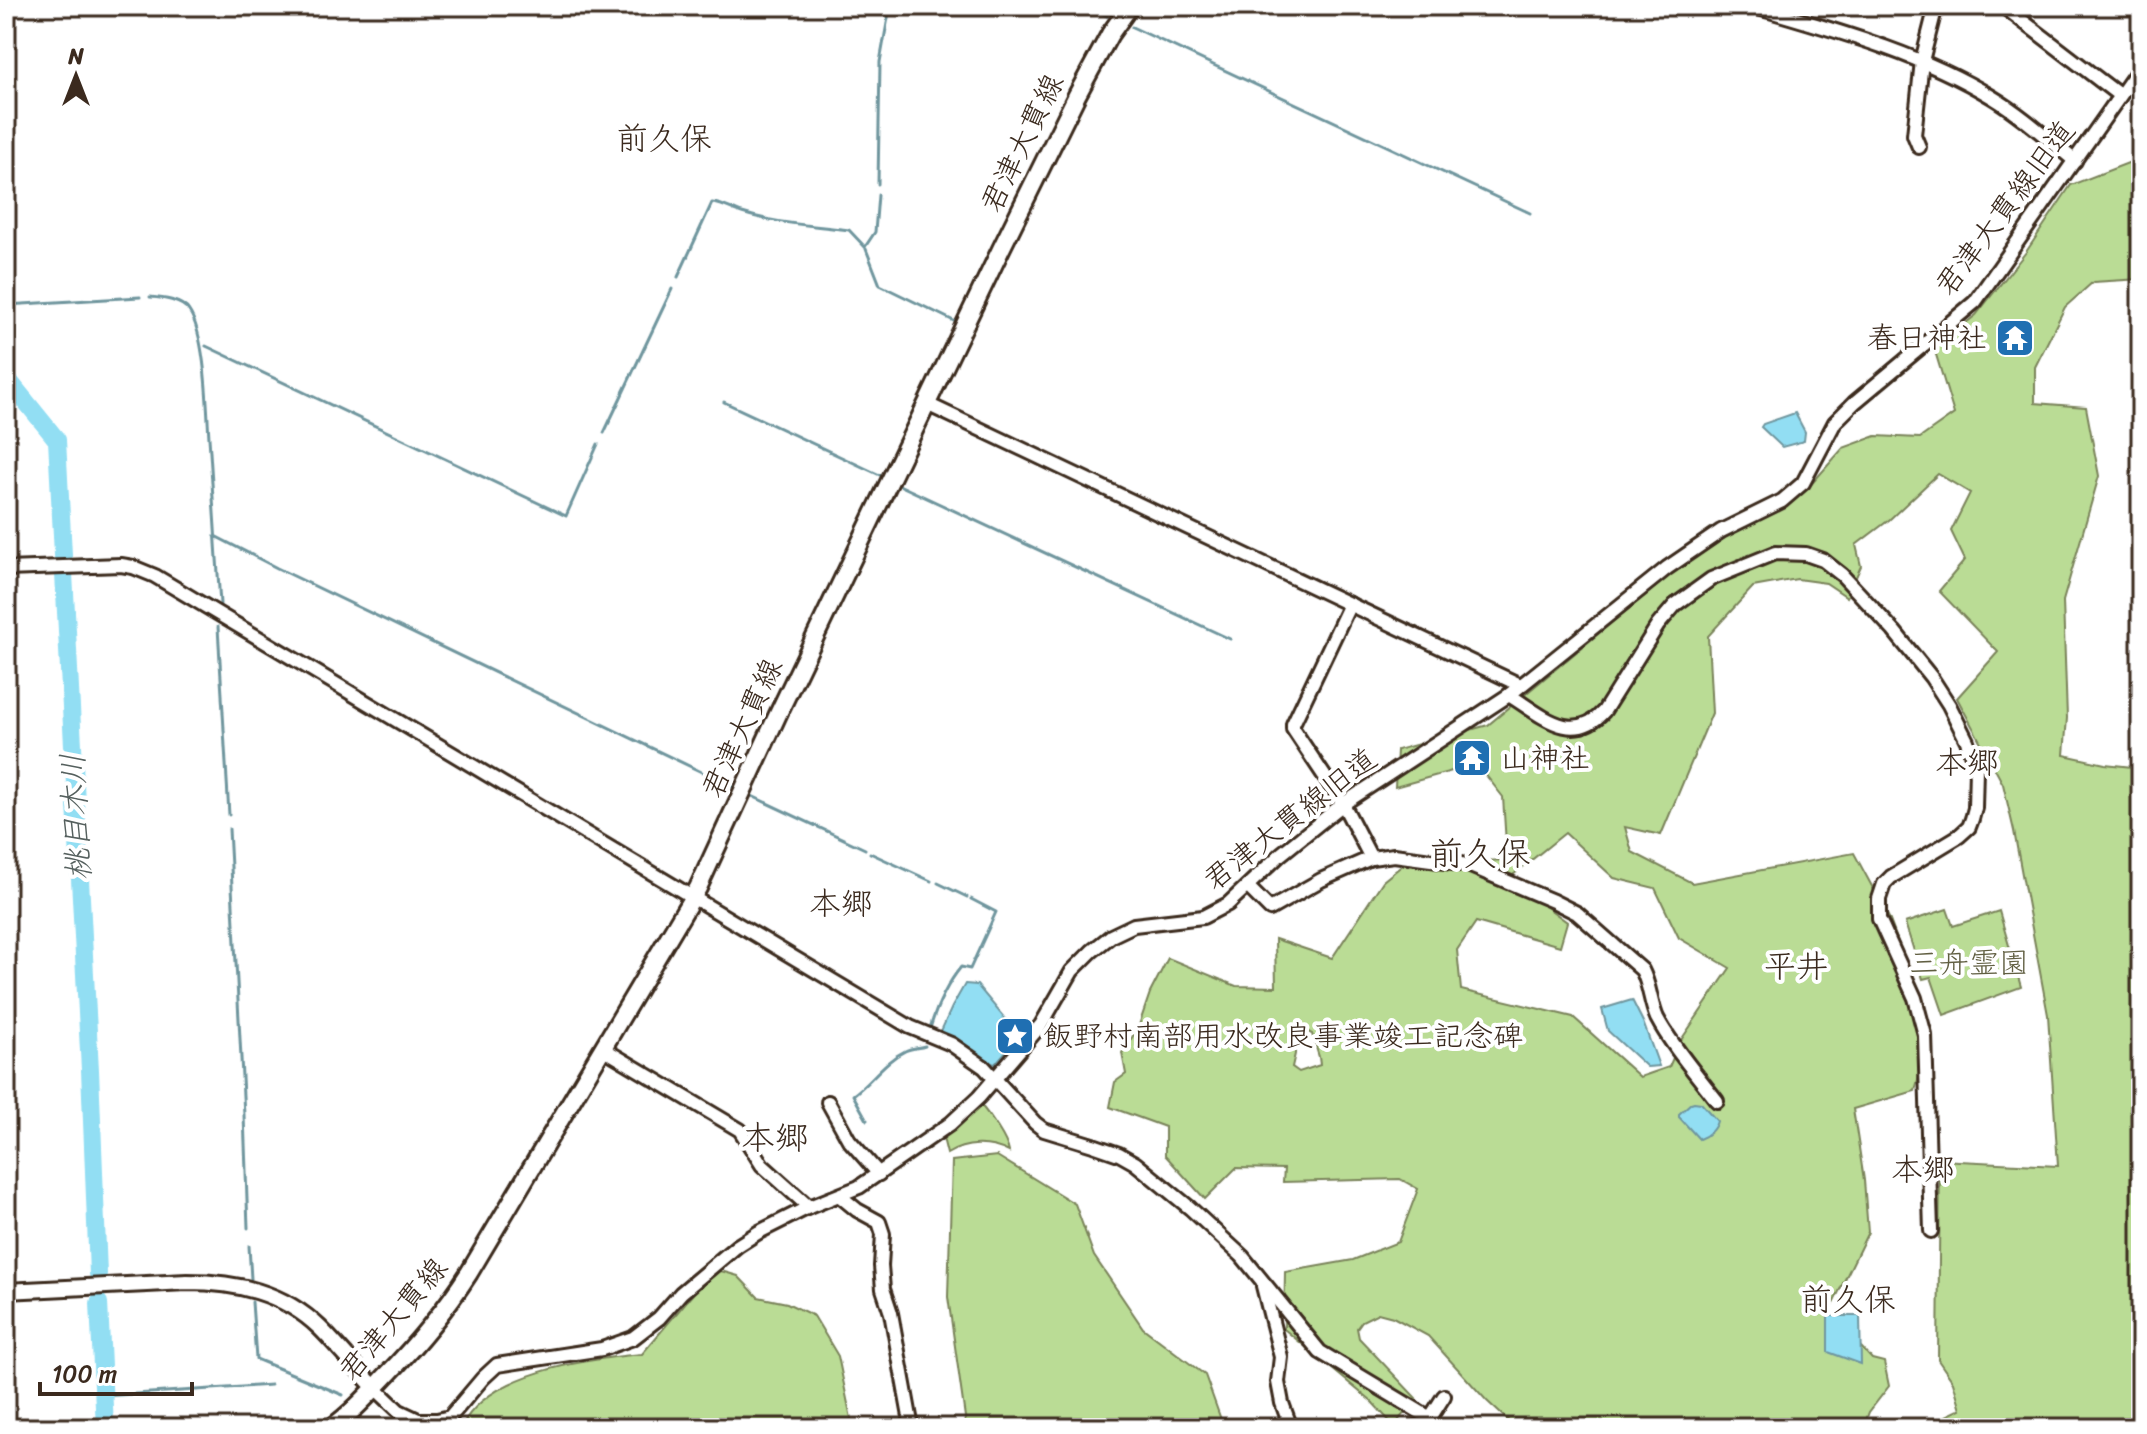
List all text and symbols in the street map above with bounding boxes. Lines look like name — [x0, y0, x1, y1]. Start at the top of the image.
north arrow — [36, 36, 116, 116]
text: N — [67, 37, 84, 76]
street label: 君津大貫線 — [965, 64, 1079, 222]
street label: 君津大貫線旧道 — [1920, 108, 2090, 308]
district label: 前久保 — [616, 110, 712, 167]
place label: 春日神社 — [1867, 311, 1987, 365]
temple icon: 春日神社 — [1994, 317, 2036, 359]
street label: 君津大貫線 — [686, 649, 798, 807]
place label: 山神社 — [1500, 731, 1590, 785]
street label: 君津大貫線旧道 — [1191, 733, 1389, 905]
district label: 本郷 — [1935, 734, 1999, 791]
temple icon: 山神社 — [1451, 737, 1493, 779]
water label: 桃目木川 — [44, 752, 108, 882]
district label: 前久保 — [1429, 824, 1531, 884]
district label: 本郷 — [809, 875, 873, 932]
park label: 三舟霊園 — [1909, 936, 2029, 990]
district label: 平井 — [1764, 938, 1828, 995]
place label: 飯野村南部用水改良事業竣工記念碑 — [1043, 1009, 1523, 1063]
place icon: 飯野村南部用水改良事業竣工記念碑 — [994, 1015, 1036, 1057]
district label: 本郷 — [741, 1108, 809, 1168]
district label: 本郷 — [1891, 1141, 1955, 1198]
street label: 君津大貫線 — [324, 1244, 462, 1394]
district label: 前久保 — [1800, 1271, 1896, 1328]
scale bar — [40, 1346, 192, 1396]
text: 100 m — [52, 1353, 117, 1395]

